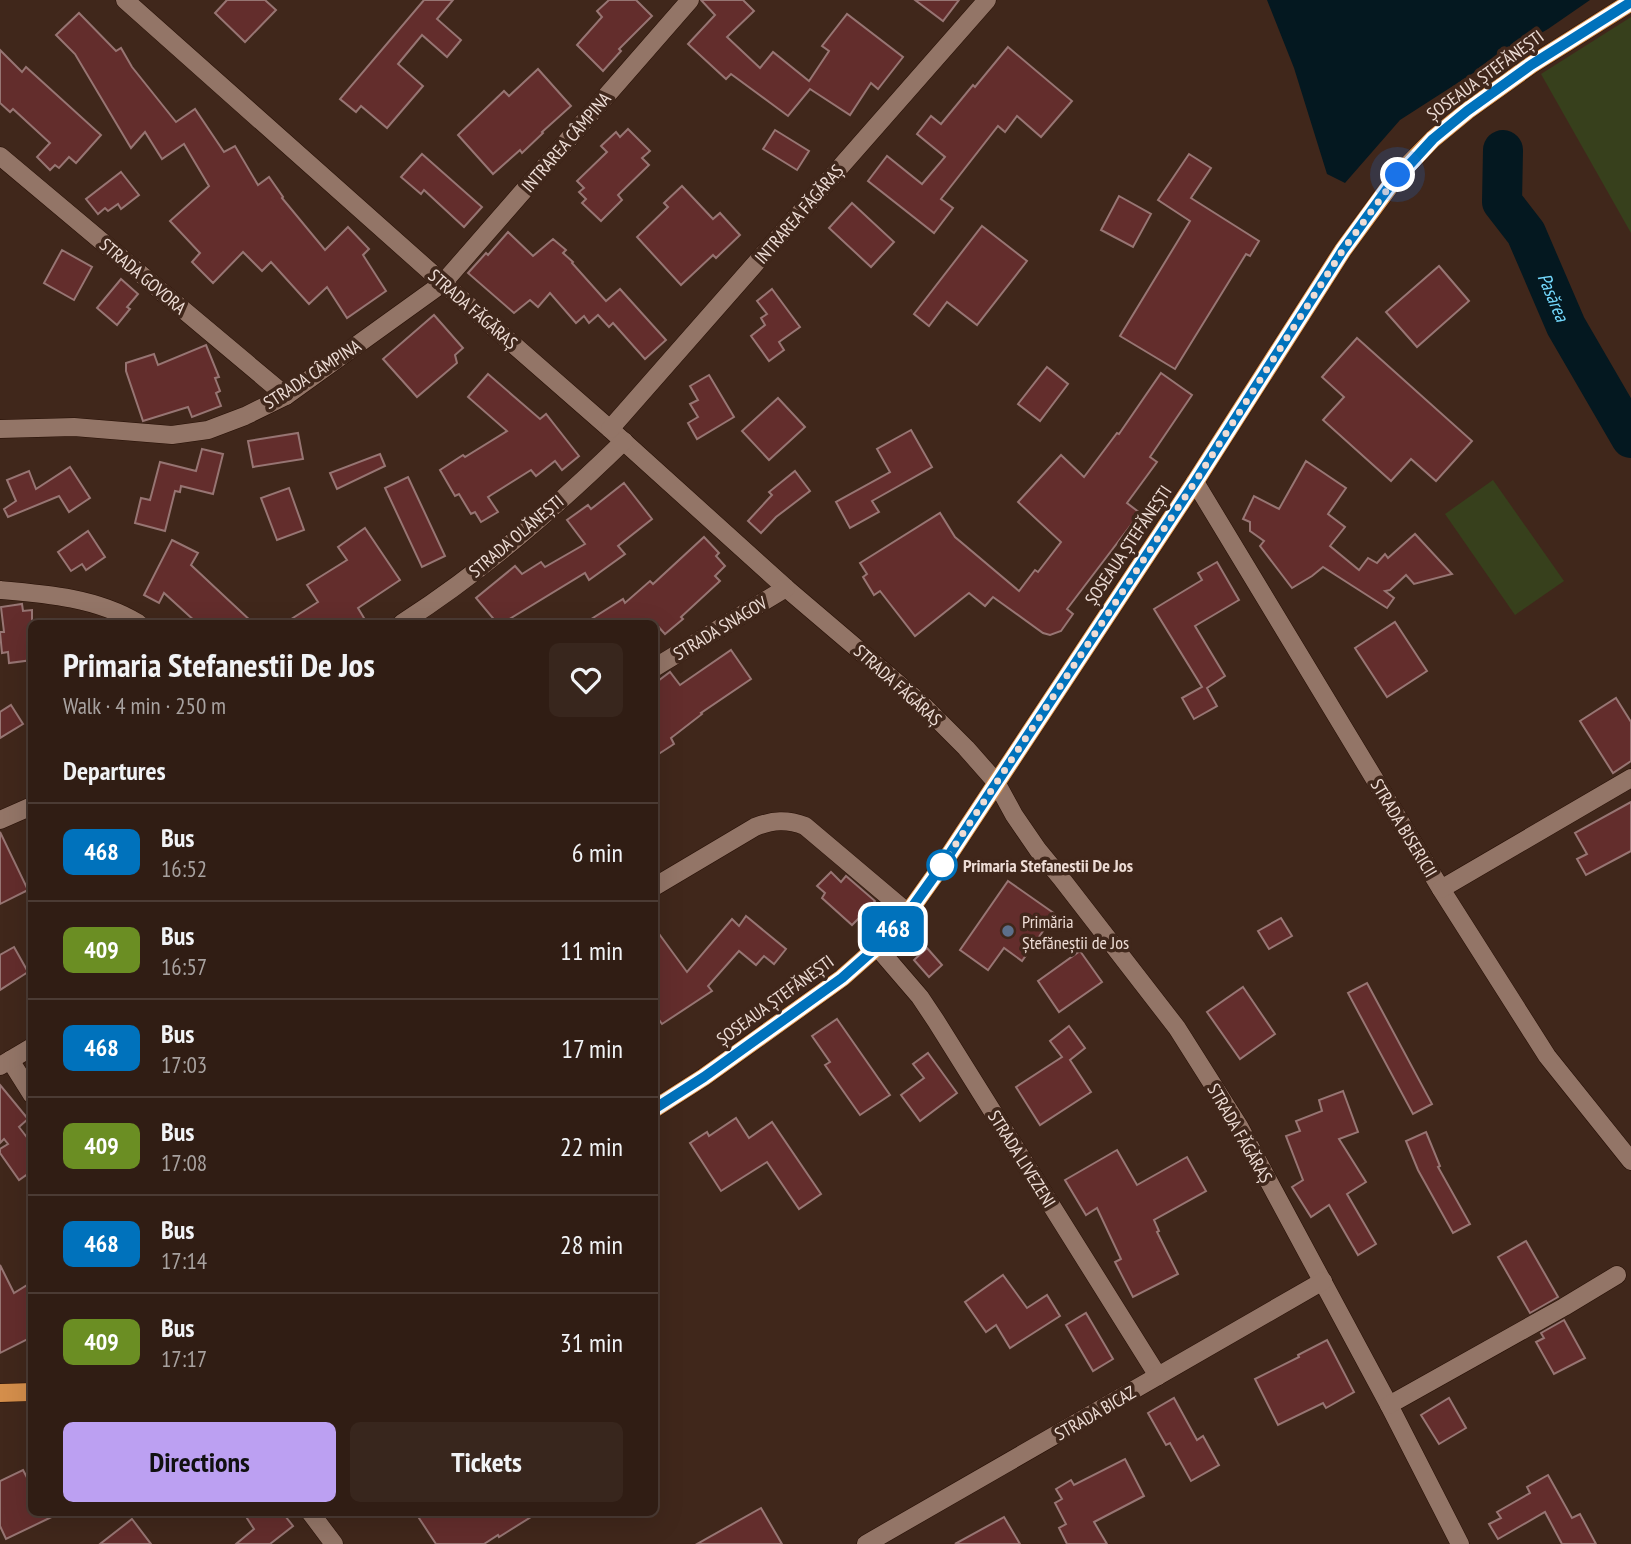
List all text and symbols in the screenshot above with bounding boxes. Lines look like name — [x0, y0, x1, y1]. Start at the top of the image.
street label: ȘOSEAUA ȘTEFĂNEȘTI — [1422, 25, 1548, 125]
street label: INTRAREA CÂMPINA — [516, 87, 616, 197]
your location — [1380, 157, 1415, 192]
street label: INTRAREA FĂGĂRAȘ — [750, 159, 849, 268]
street label: STRADA GOVORA — [95, 233, 191, 319]
street label: STRADA FĂGĂRAȘ — [424, 264, 523, 354]
water label: Pasărea — [1533, 269, 1575, 326]
street label: STRADA CÂMPINA — [259, 334, 365, 414]
street label: ȘOSEAUA ȘTEFĂNEȘTI — [1079, 481, 1177, 609]
street label: STRADA OLĂNEȘTI — [464, 490, 568, 582]
street label: STRADA SNAGOV — [669, 591, 772, 665]
street label: STRADA FĂGĂRAȘ — [849, 639, 947, 731]
text: Primaria Stefanestii De Jos — [63, 643, 375, 686]
button: heart — [549, 643, 623, 717]
text: Walk · 4 min · 250 m — [63, 691, 226, 720]
text: Departures — [63, 754, 166, 787]
street label: STRADA BISERICII — [1366, 775, 1442, 881]
text: Bus — [161, 821, 194, 854]
text: 468 — [84, 836, 119, 867]
text: 6 min — [572, 836, 623, 869]
marker: Primaria Stefanestii De Jos — [927, 850, 957, 880]
text: 16:52 — [161, 854, 207, 883]
place label: Primaria Stefanestii De Jos — [963, 854, 1133, 877]
line badge: 468 — [853, 906, 933, 952]
place label: Primăria Ștefăneștii de Jos — [1022, 910, 1129, 954]
text: 468 — [876, 913, 910, 944]
text: Bus — [161, 919, 194, 952]
marker: Primăria Ștefăneștii de Jos — [1000, 923, 1016, 939]
text: 409 — [84, 934, 119, 965]
text: 11 min — [560, 934, 623, 967]
street label: ȘOSEAUA ȘTEFĂNEȘTI — [712, 950, 838, 1050]
text: 16:57 — [161, 952, 207, 981]
text: Bus — [161, 1017, 194, 1050]
text: 468 — [84, 1032, 119, 1063]
text: 17 min — [561, 1032, 623, 1065]
text: 17:03 — [161, 1050, 207, 1079]
street label: STRADA FĂGĂRAȘ — [1202, 1079, 1278, 1187]
street label: STRADA LIVEZENI — [983, 1106, 1061, 1212]
text: Bus — [161, 1115, 194, 1148]
text: 409 — [84, 1130, 119, 1161]
text: 22 min — [560, 1130, 623, 1163]
text: 17:08 — [161, 1148, 207, 1177]
text: Bus — [161, 1213, 194, 1246]
text: 468 — [84, 1228, 119, 1259]
text: 28 min — [560, 1228, 623, 1261]
text: 17:14 — [161, 1246, 207, 1275]
text: Bus — [161, 1311, 194, 1344]
text: 409 — [84, 1326, 119, 1357]
text: 31 min — [560, 1326, 623, 1359]
text: 17:17 — [161, 1344, 207, 1373]
street label: STRADA BICAZ — [1050, 1381, 1140, 1445]
button: Directions — [63, 1422, 336, 1502]
button: Tickets — [350, 1422, 623, 1502]

